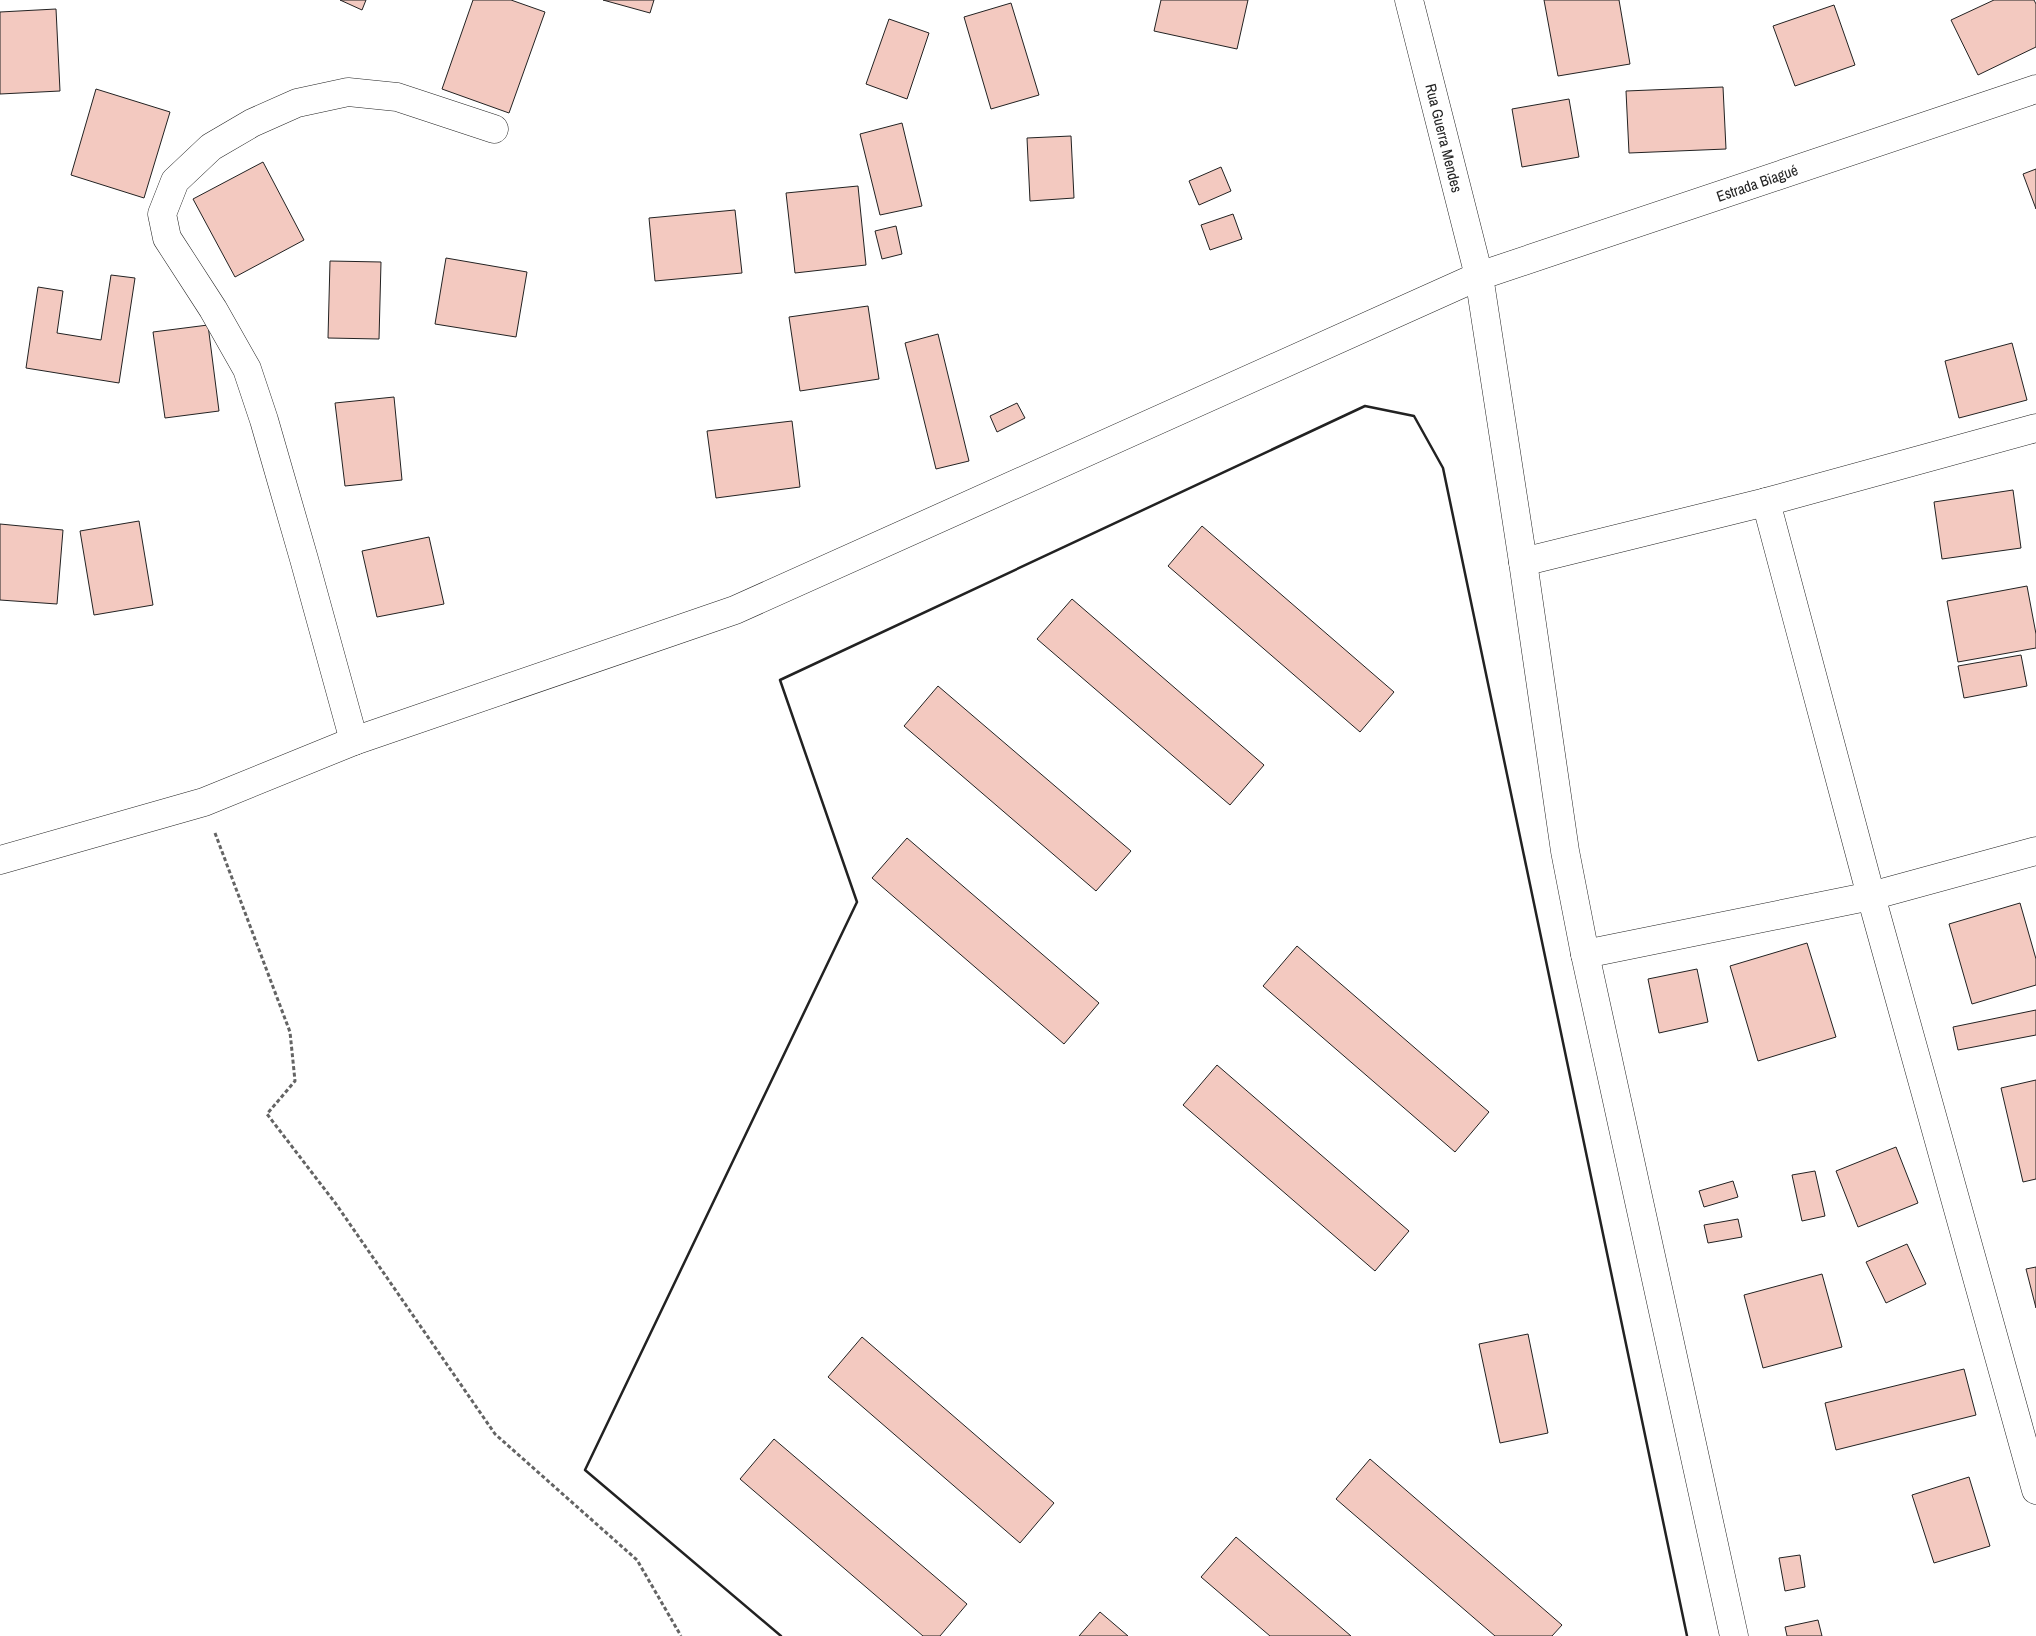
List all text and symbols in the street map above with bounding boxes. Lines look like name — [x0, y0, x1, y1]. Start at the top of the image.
street label: Rua Guerra Mendes — [1420, 81, 1468, 195]
street label: Estrada Biagué — [1713, 159, 1801, 207]

